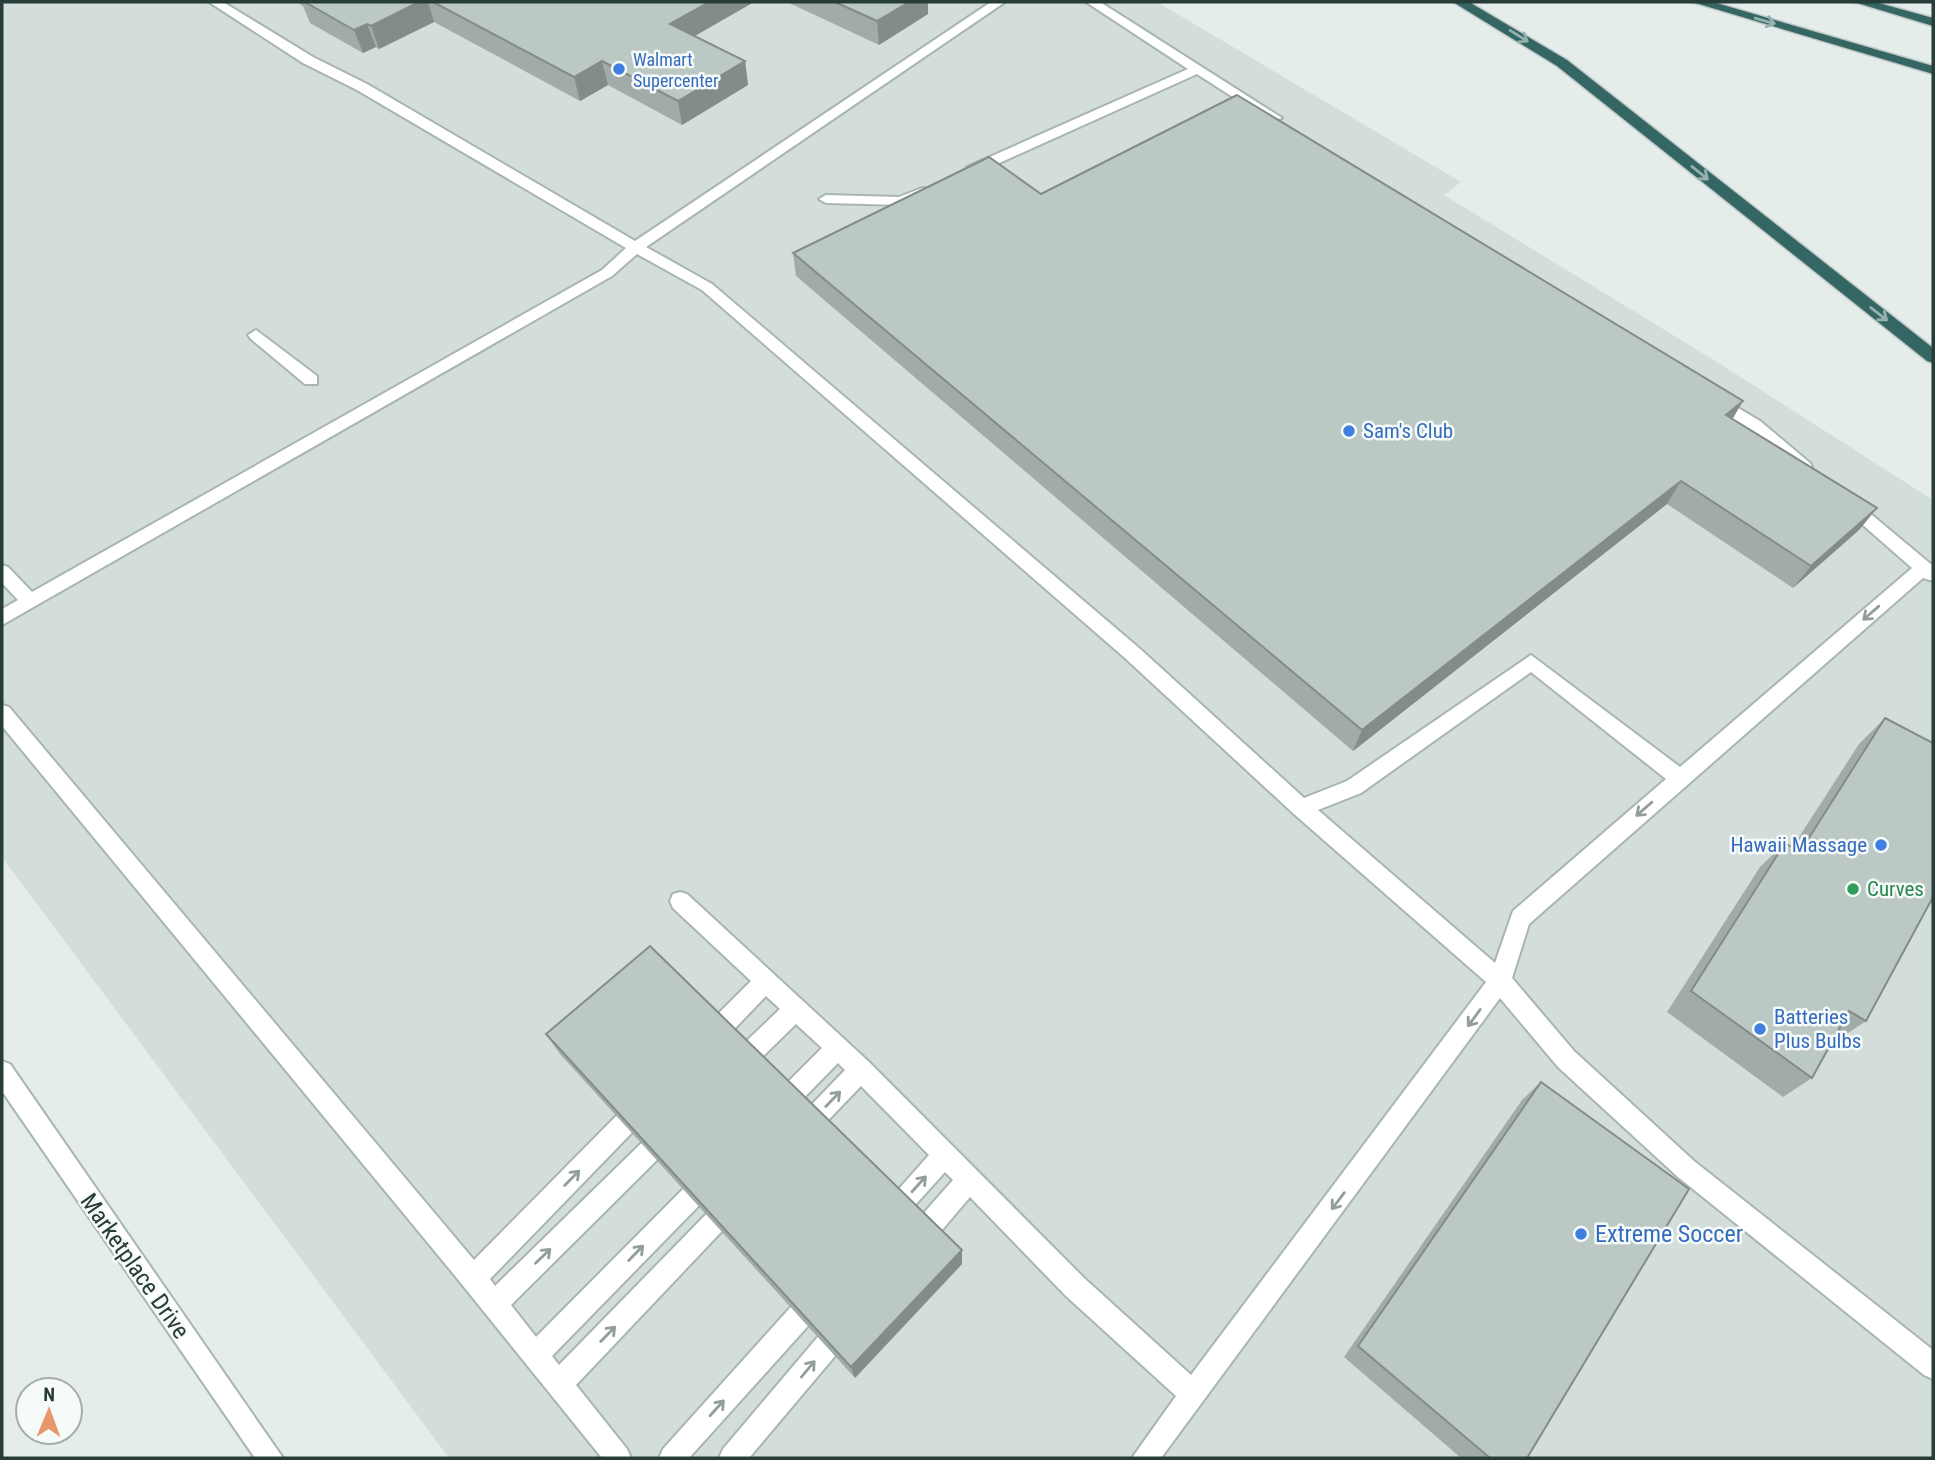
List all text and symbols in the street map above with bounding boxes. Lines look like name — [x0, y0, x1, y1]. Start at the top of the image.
one-way arrow — [1753, 15, 1775, 28]
one-way arrow — [1508, 30, 1528, 44]
place label: Walmart Supercenter — [633, 49, 719, 91]
marker: Walmart Supercenter — [611, 61, 627, 77]
one-way arrow — [1690, 166, 1709, 181]
one-way arrow — [1869, 307, 1887, 322]
place label: Sam's Club — [1363, 419, 1453, 443]
marker: Sam's Club — [1341, 423, 1357, 439]
one-way arrow — [1863, 605, 1881, 621]
one-way arrow — [1635, 801, 1653, 817]
place label: Hawaii Massage — [1730, 833, 1867, 857]
marker: Hawaii Massage — [1873, 837, 1889, 853]
place label: Curves — [1867, 877, 1924, 901]
marker: Curves — [1845, 881, 1861, 897]
place label: Batteries Plus Bulbs — [1774, 1005, 1861, 1053]
one-way arrow — [1466, 1008, 1481, 1027]
marker: Batteries Plus Bulbs — [1752, 1021, 1768, 1037]
one-way arrow — [825, 1091, 842, 1108]
one-way arrow — [564, 1170, 581, 1187]
one-way arrow — [910, 1176, 927, 1193]
street label: Marketplace Drive — [75, 1188, 195, 1344]
one-way arrow — [1331, 1191, 1346, 1210]
place label: Extreme Soccer — [1595, 1220, 1743, 1248]
marker: Extreme Soccer — [1573, 1226, 1589, 1242]
one-way arrow — [628, 1245, 645, 1262]
one-way arrow — [534, 1247, 551, 1264]
one-way arrow — [599, 1325, 616, 1342]
one-way arrow — [800, 1360, 816, 1378]
north arrow — [14, 1376, 84, 1446]
text: N — [43, 1383, 55, 1406]
one-way arrow — [709, 1399, 725, 1417]

